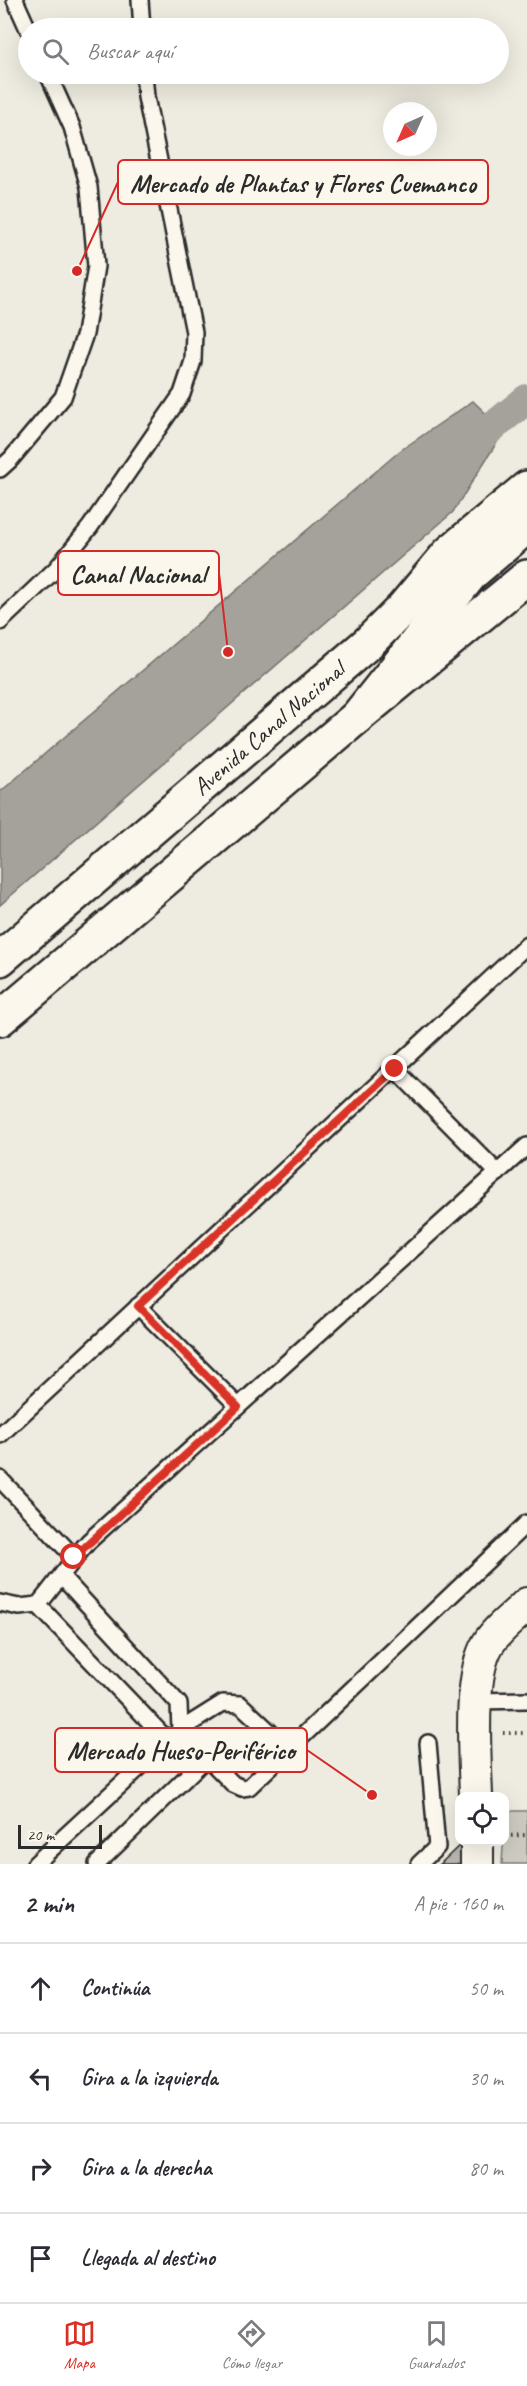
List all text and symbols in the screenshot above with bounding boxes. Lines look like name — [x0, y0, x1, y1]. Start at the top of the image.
search box — [18, 18, 509, 84]
icon: search — [39, 35, 72, 68]
text: Buscar aquí — [87, 37, 173, 65]
north arrow — [383, 102, 437, 156]
callout: Mercado de Plantas y Flores Cuemanco — [118, 160, 488, 204]
text: Mercado de Plantas y Flores Cuemanco — [130, 167, 477, 200]
callout: Canal Nacional — [58, 551, 219, 595]
text: Canal Nacional — [70, 558, 210, 591]
street label: Avenida Canal Nacional — [187, 652, 354, 802]
route end — [381, 1055, 407, 1081]
route start — [60, 1543, 86, 1569]
callout: Mercado Hueso-Periférico — [55, 1728, 307, 1772]
text: Mercado Hueso-Periférico — [67, 1734, 297, 1767]
map controls — [455, 1792, 509, 1846]
button: locate — [455, 1792, 509, 1846]
scale bar — [18, 1822, 102, 1850]
text: 20 m — [27, 1825, 54, 1845]
text: 2 min — [24, 1887, 74, 1920]
text: A pie · 160 m — [414, 1891, 503, 1916]
icon: ahead — [24, 1972, 57, 2005]
text: Continúa — [81, 1974, 149, 2002]
text: 50 m — [469, 1976, 503, 2001]
icon: left — [24, 2062, 57, 2095]
text: Gira a la izquierda — [81, 2064, 218, 2092]
text: 30 m — [469, 2066, 503, 2091]
icon: right — [24, 2152, 57, 2185]
text: Gira a la derecha — [81, 2154, 212, 2182]
text: 80 m — [469, 2156, 503, 2181]
icon: arrive — [24, 2242, 57, 2275]
text: Llegada al destino — [81, 2244, 215, 2272]
tab: Mapa — [63, 2317, 96, 2373]
tab: Cómo llegar — [222, 2317, 282, 2373]
tab: Guardados — [408, 2317, 464, 2373]

